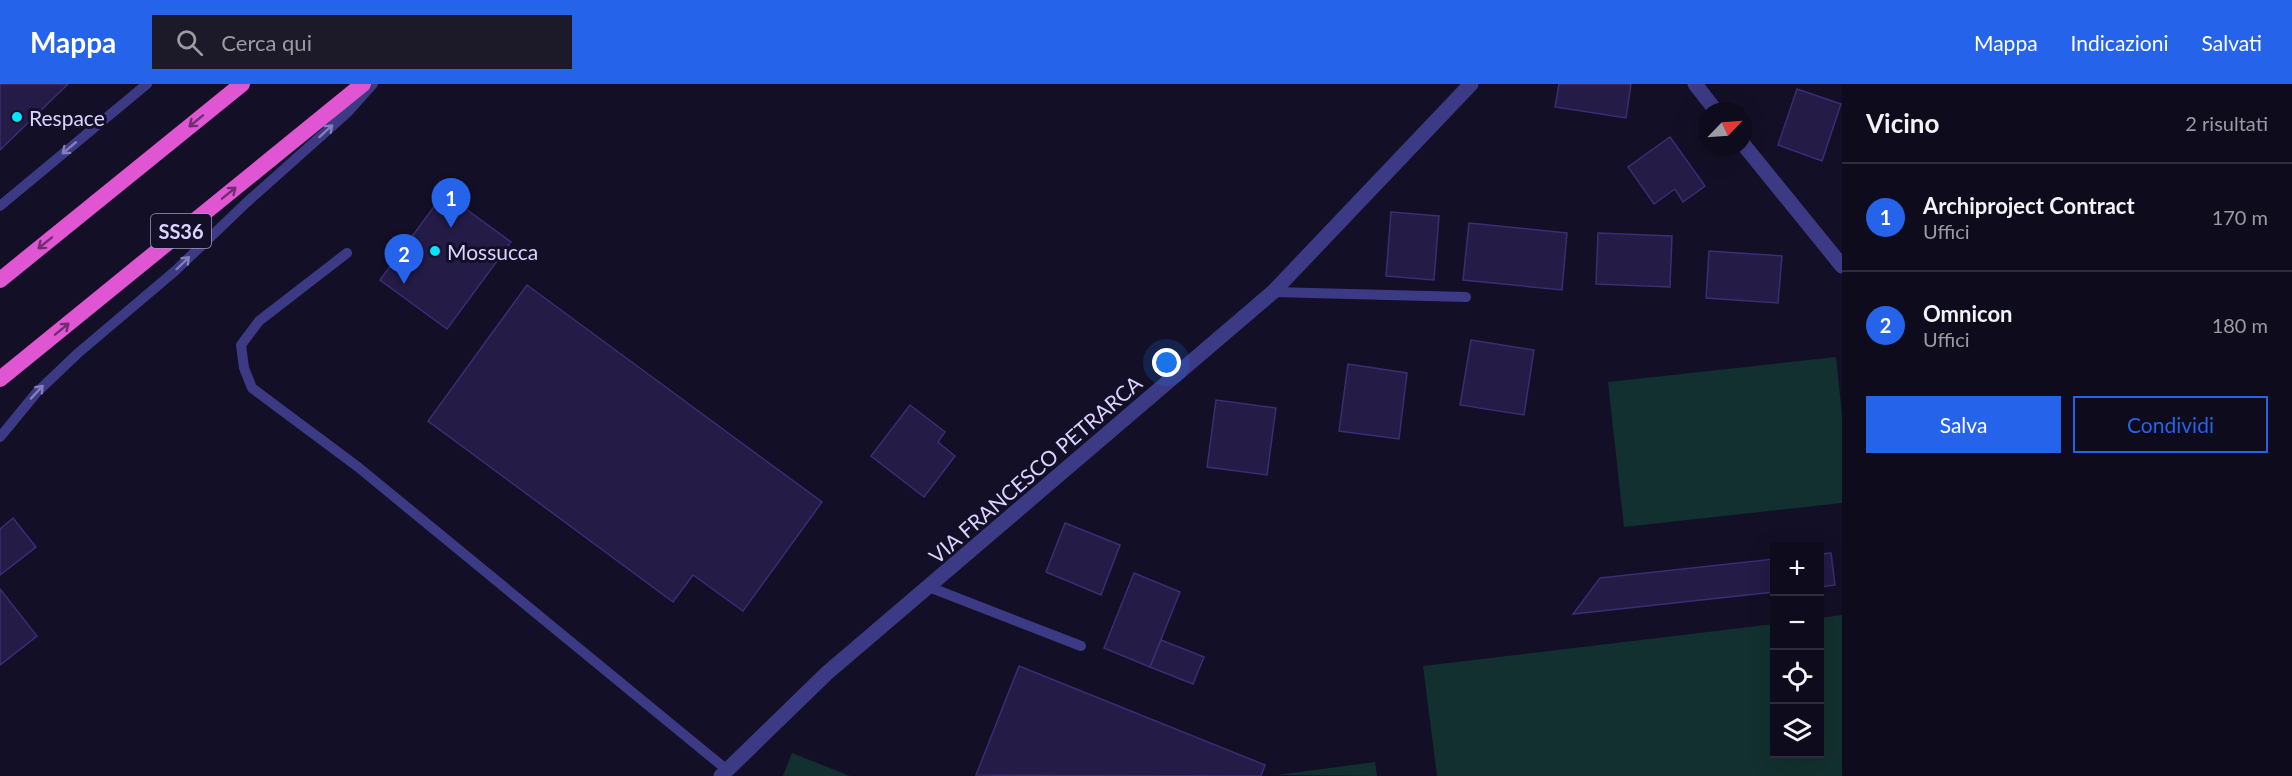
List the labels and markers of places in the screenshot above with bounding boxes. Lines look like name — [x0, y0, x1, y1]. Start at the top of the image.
place label: Respace — [29, 105, 105, 130]
marker: Respace — [10, 110, 24, 124]
pin: 1 — [432, 178, 470, 228]
pin: 2 — [384, 234, 424, 284]
place label: Mossucca — [447, 239, 538, 264]
marker: Mossucca — [428, 244, 442, 258]

